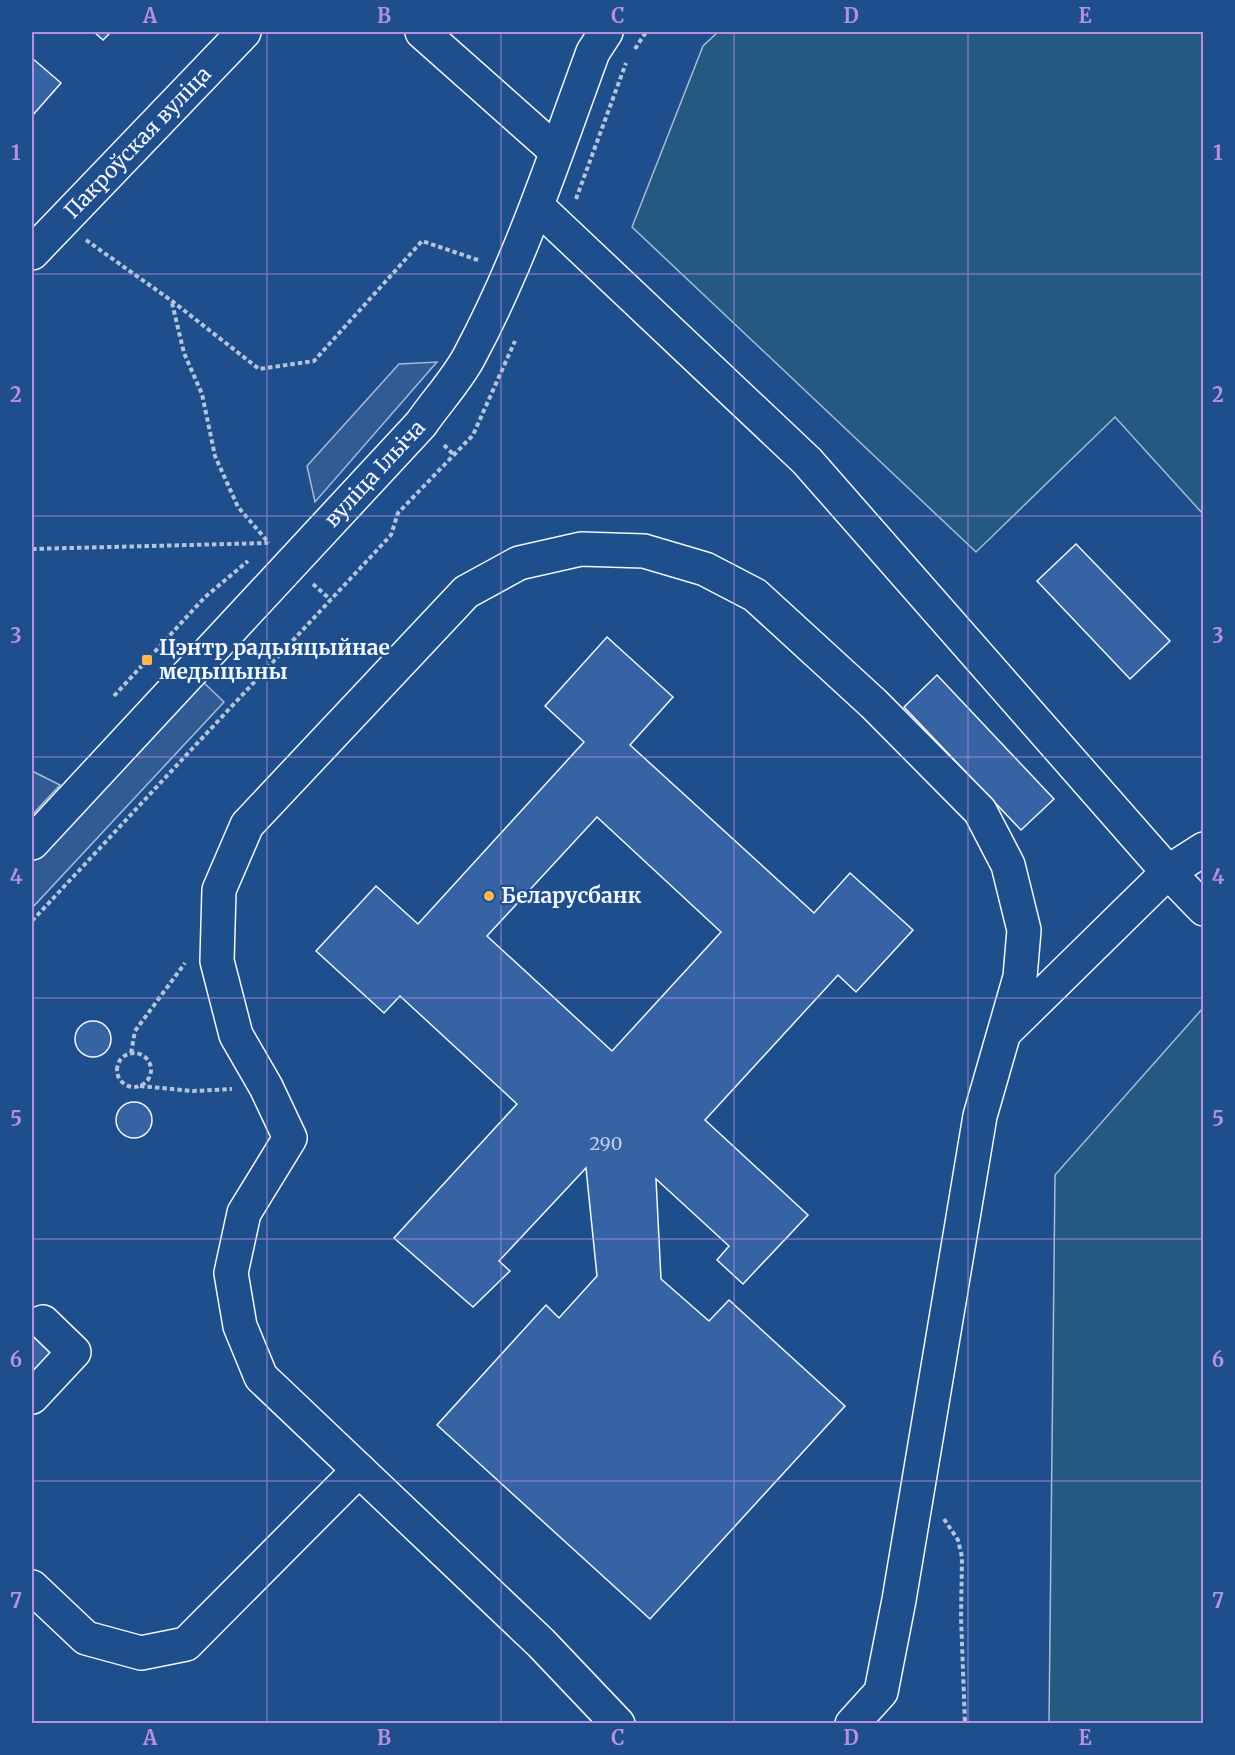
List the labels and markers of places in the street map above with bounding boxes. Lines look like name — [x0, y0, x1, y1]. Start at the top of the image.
place label: Цэнтр радыяцыйнае медыцыны — [159, 634, 390, 685]
marker: Цэнтр радыяцыйнае медыцыны — [140, 653, 154, 667]
place label: Беларусбанк — [501, 882, 641, 909]
marker: Беларусбанк — [482, 889, 496, 903]

